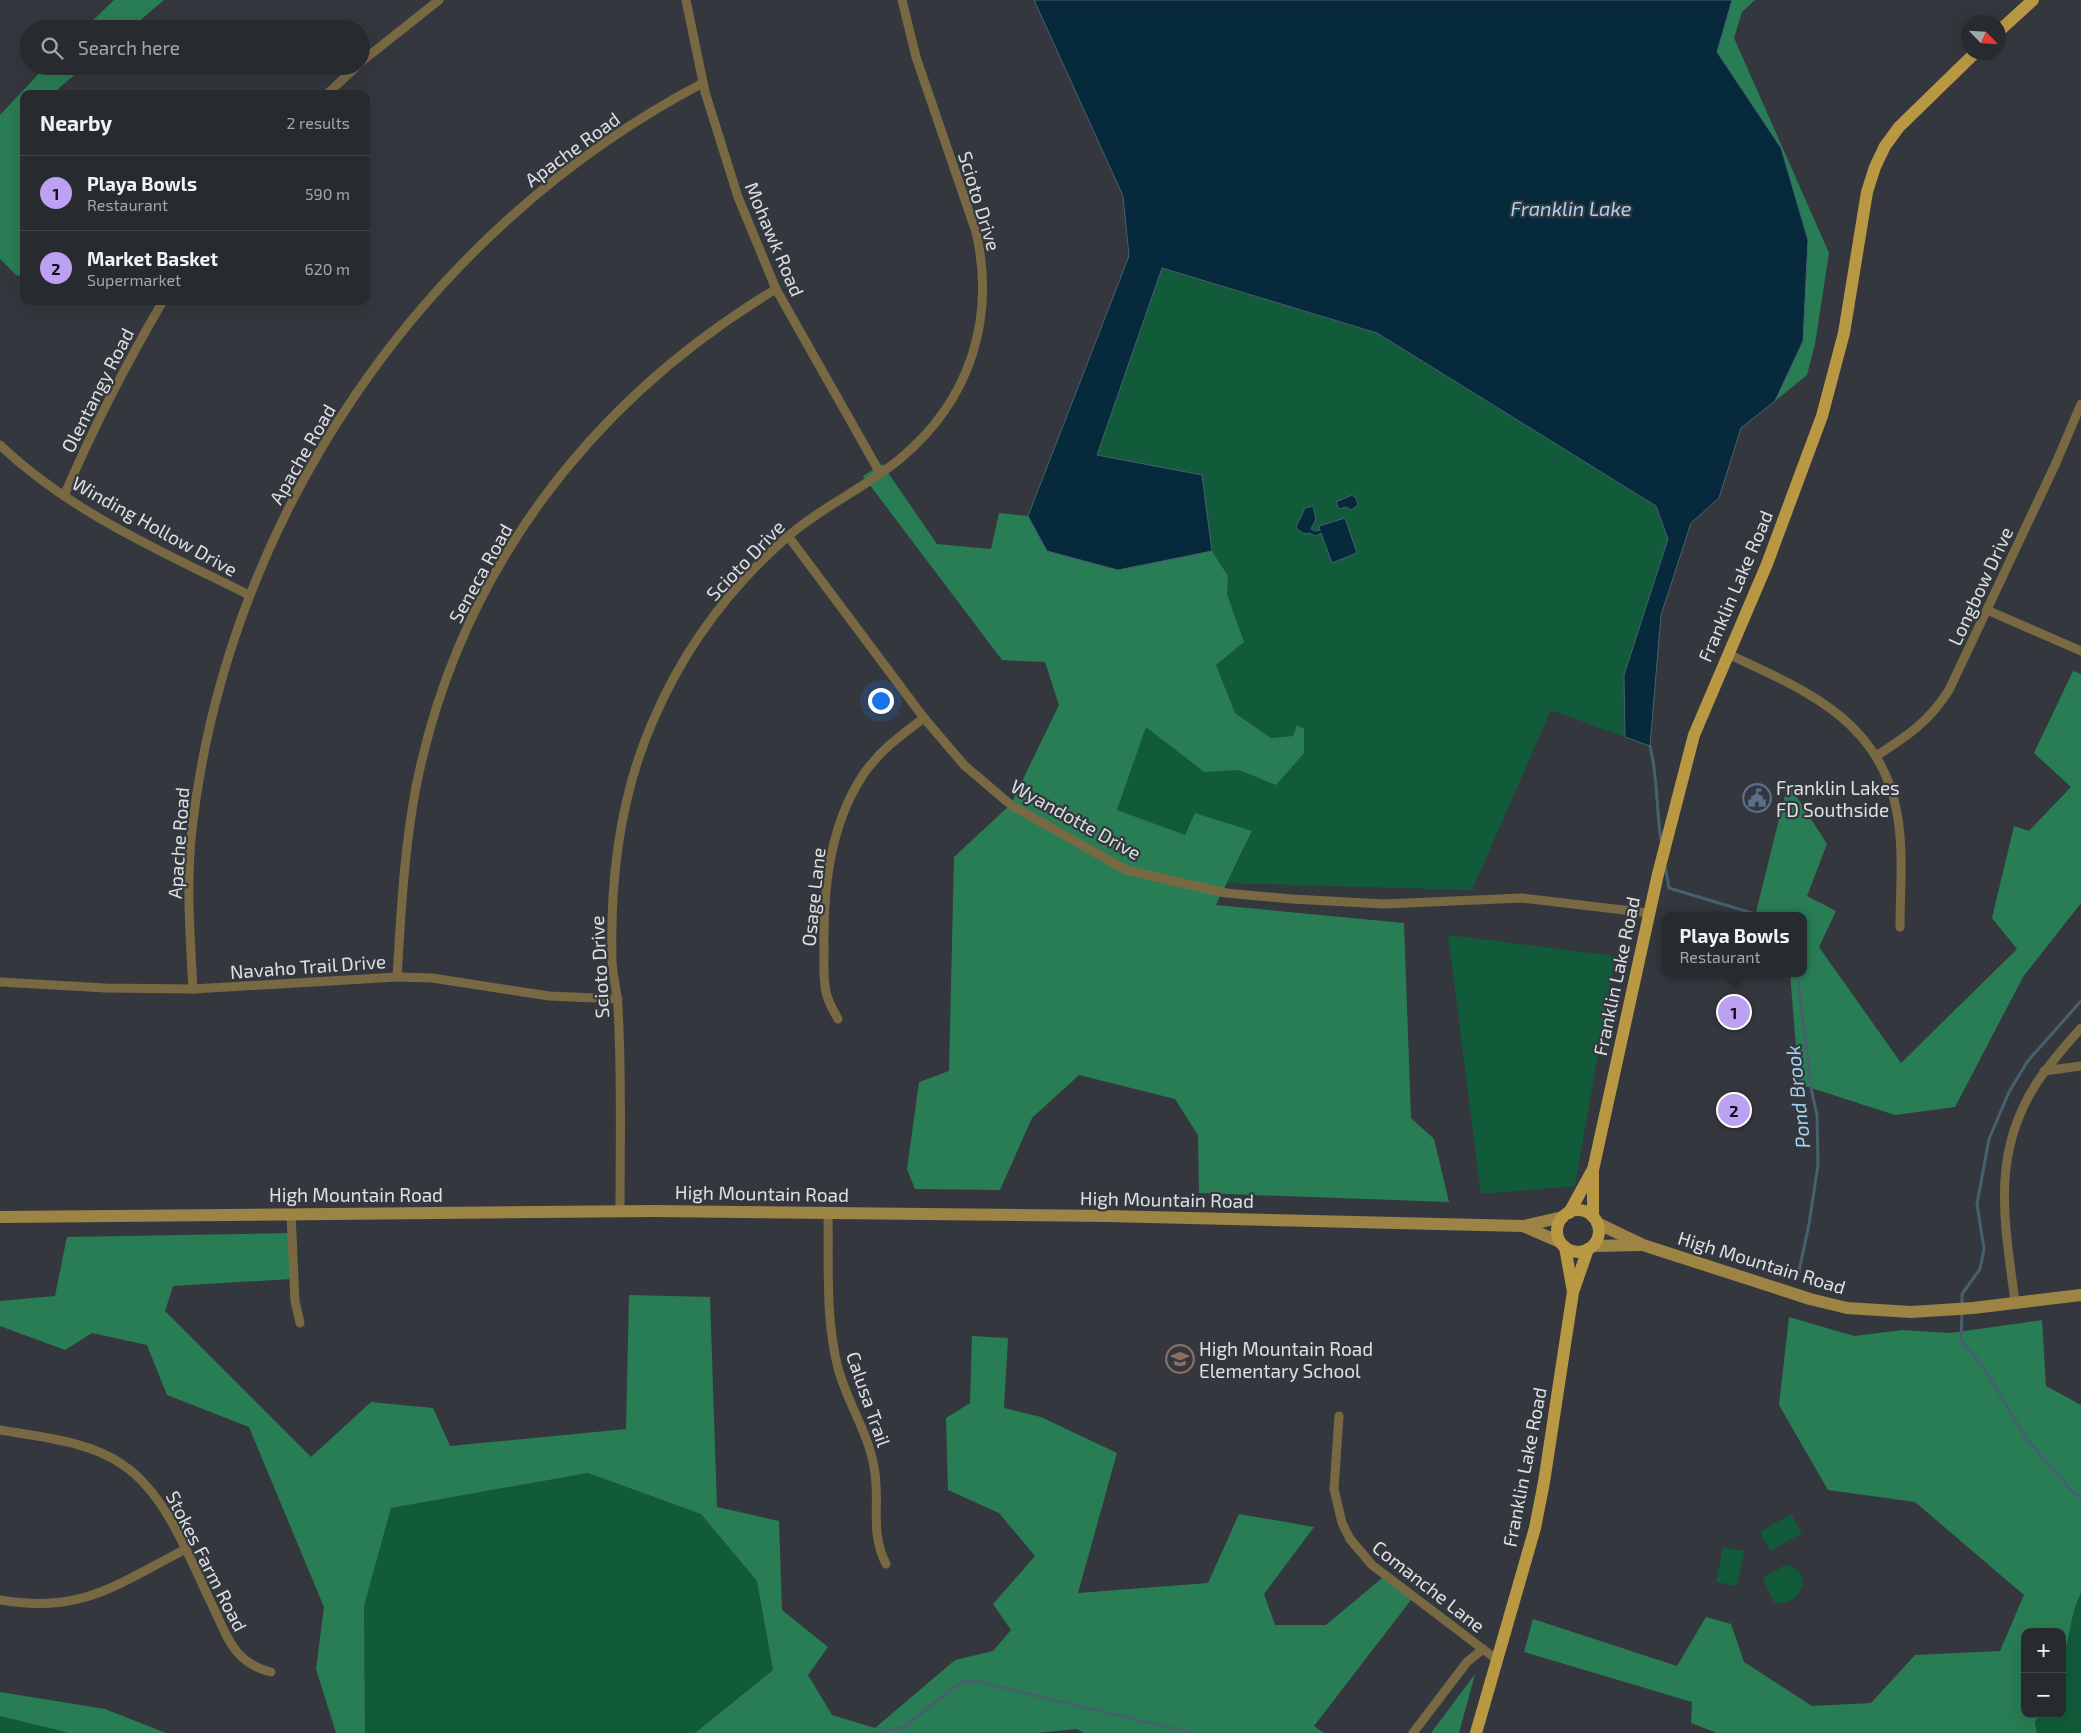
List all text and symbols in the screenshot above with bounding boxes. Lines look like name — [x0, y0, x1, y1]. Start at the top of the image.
north arrow — [1961, 15, 2006, 60]
search box — [20, 20, 370, 75]
icon: search — [38, 34, 66, 62]
text: Search here — [78, 36, 180, 59]
street label: Apache Road — [520, 107, 624, 191]
text: Nearby — [40, 110, 112, 135]
text: 2 results — [287, 113, 350, 132]
street label: Scioto Drive — [954, 148, 1006, 254]
text: Playa Bowls — [87, 172, 197, 195]
street label: Mohawk Road — [741, 178, 809, 300]
text: 1 — [53, 184, 59, 203]
text: 590 m — [305, 184, 350, 203]
text: Restaurant — [87, 195, 168, 214]
water label: Franklin Lake — [1510, 196, 1632, 220]
text: Market Basket — [87, 247, 218, 270]
text: 2 — [51, 259, 61, 278]
text: 620 m — [305, 259, 350, 278]
text: Supermarket — [87, 270, 181, 289]
street label: Olentangy Road — [56, 324, 138, 456]
street label: Apache Road — [264, 400, 340, 508]
street label: Winding Hollow Drive — [68, 471, 242, 581]
street label: Franklin Lake Road — [1693, 507, 1777, 665]
street label: Scioto Drive — [701, 515, 789, 605]
street label: Seneca Road — [443, 519, 517, 627]
street label: Longbow Drive — [1942, 523, 2018, 649]
your location — [868, 688, 894, 714]
street label: Wyandotte Drive — [1007, 774, 1145, 864]
place label: Franklin Lakes FD Southside — [1776, 776, 1900, 821]
public building icon: Franklin Lakes FD Southside — [1742, 783, 1772, 813]
street label: Apache Road — [163, 786, 193, 900]
street label: Osage Lane — [796, 846, 830, 948]
street label: Franklin Lake Road — [1588, 894, 1644, 1058]
popup — [1662, 912, 1807, 977]
street label: Scioto Drive — [585, 915, 613, 1019]
text: Playa Bowls — [1679, 924, 1790, 947]
text: Restaurant — [1679, 947, 1761, 966]
street label: Navaho Trail Drive — [229, 949, 387, 983]
pin: 1 — [1718, 993, 1750, 1031]
water label: Pond Brook — [1780, 1044, 1814, 1150]
pin: 2 — [1718, 1091, 1750, 1129]
street label: High Mountain Road — [675, 1180, 849, 1206]
street label: High Mountain Road — [269, 1183, 443, 1206]
street label: High Mountain Road — [1080, 1186, 1254, 1212]
street label: High Mountain Road — [1675, 1226, 1849, 1298]
place label: High Mountain Road Elementary School — [1199, 1337, 1373, 1382]
school or university icon: High Mountain Road Elementary School — [1165, 1344, 1195, 1374]
street label: Calusa Trail — [842, 1348, 896, 1450]
street label: Franklin Lake Road — [1497, 1385, 1551, 1549]
street label: Stokes Farm Road — [162, 1487, 252, 1635]
street label: Comanche Lane — [1368, 1535, 1490, 1637]
map controls — [2021, 1628, 2066, 1718]
button: + — [2021, 1628, 2066, 1673]
button: − — [2021, 1673, 2066, 1718]

